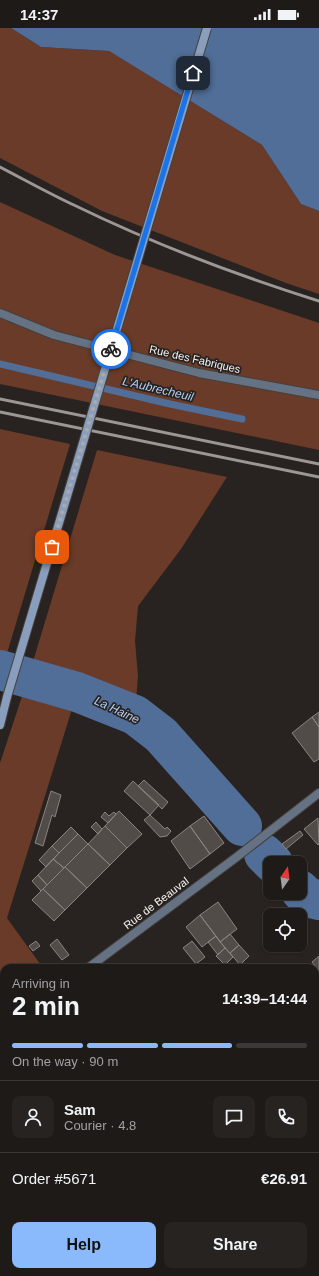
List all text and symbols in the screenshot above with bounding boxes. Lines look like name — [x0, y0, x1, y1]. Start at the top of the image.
text: 14:37 — [20, 6, 58, 23]
pin — [176, 56, 210, 90]
icon: home — [182, 62, 204, 84]
courier — [91, 329, 131, 369]
icon: bike — [100, 338, 122, 360]
street label: Rue des Fabriques — [148, 343, 242, 375]
water label: L'Aubrecheuil — [121, 374, 195, 404]
pin — [35, 530, 69, 564]
icon: bag — [41, 536, 63, 558]
water label: La Haine — [92, 694, 142, 727]
north arrow — [263, 856, 307, 900]
map controls — [263, 856, 307, 952]
street label: Rue de Beauval — [121, 875, 191, 931]
button: locate — [263, 908, 307, 952]
text: Arriving in — [12, 976, 70, 991]
text: 14:39–14:44 — [222, 990, 307, 1007]
text: 2 min — [12, 991, 80, 1021]
text: On the way · 90 m — [12, 1054, 118, 1069]
button: person — [12, 1096, 54, 1138]
button: chat — [213, 1096, 255, 1138]
button: phone — [265, 1096, 307, 1138]
text: Sam — [64, 1101, 96, 1118]
text: Courier · 4.8 — [64, 1118, 136, 1133]
text: Order #5671 — [12, 1170, 96, 1187]
text: €26.91 — [261, 1170, 307, 1187]
button: Help — [12, 1222, 156, 1268]
button: Share — [164, 1222, 307, 1268]

